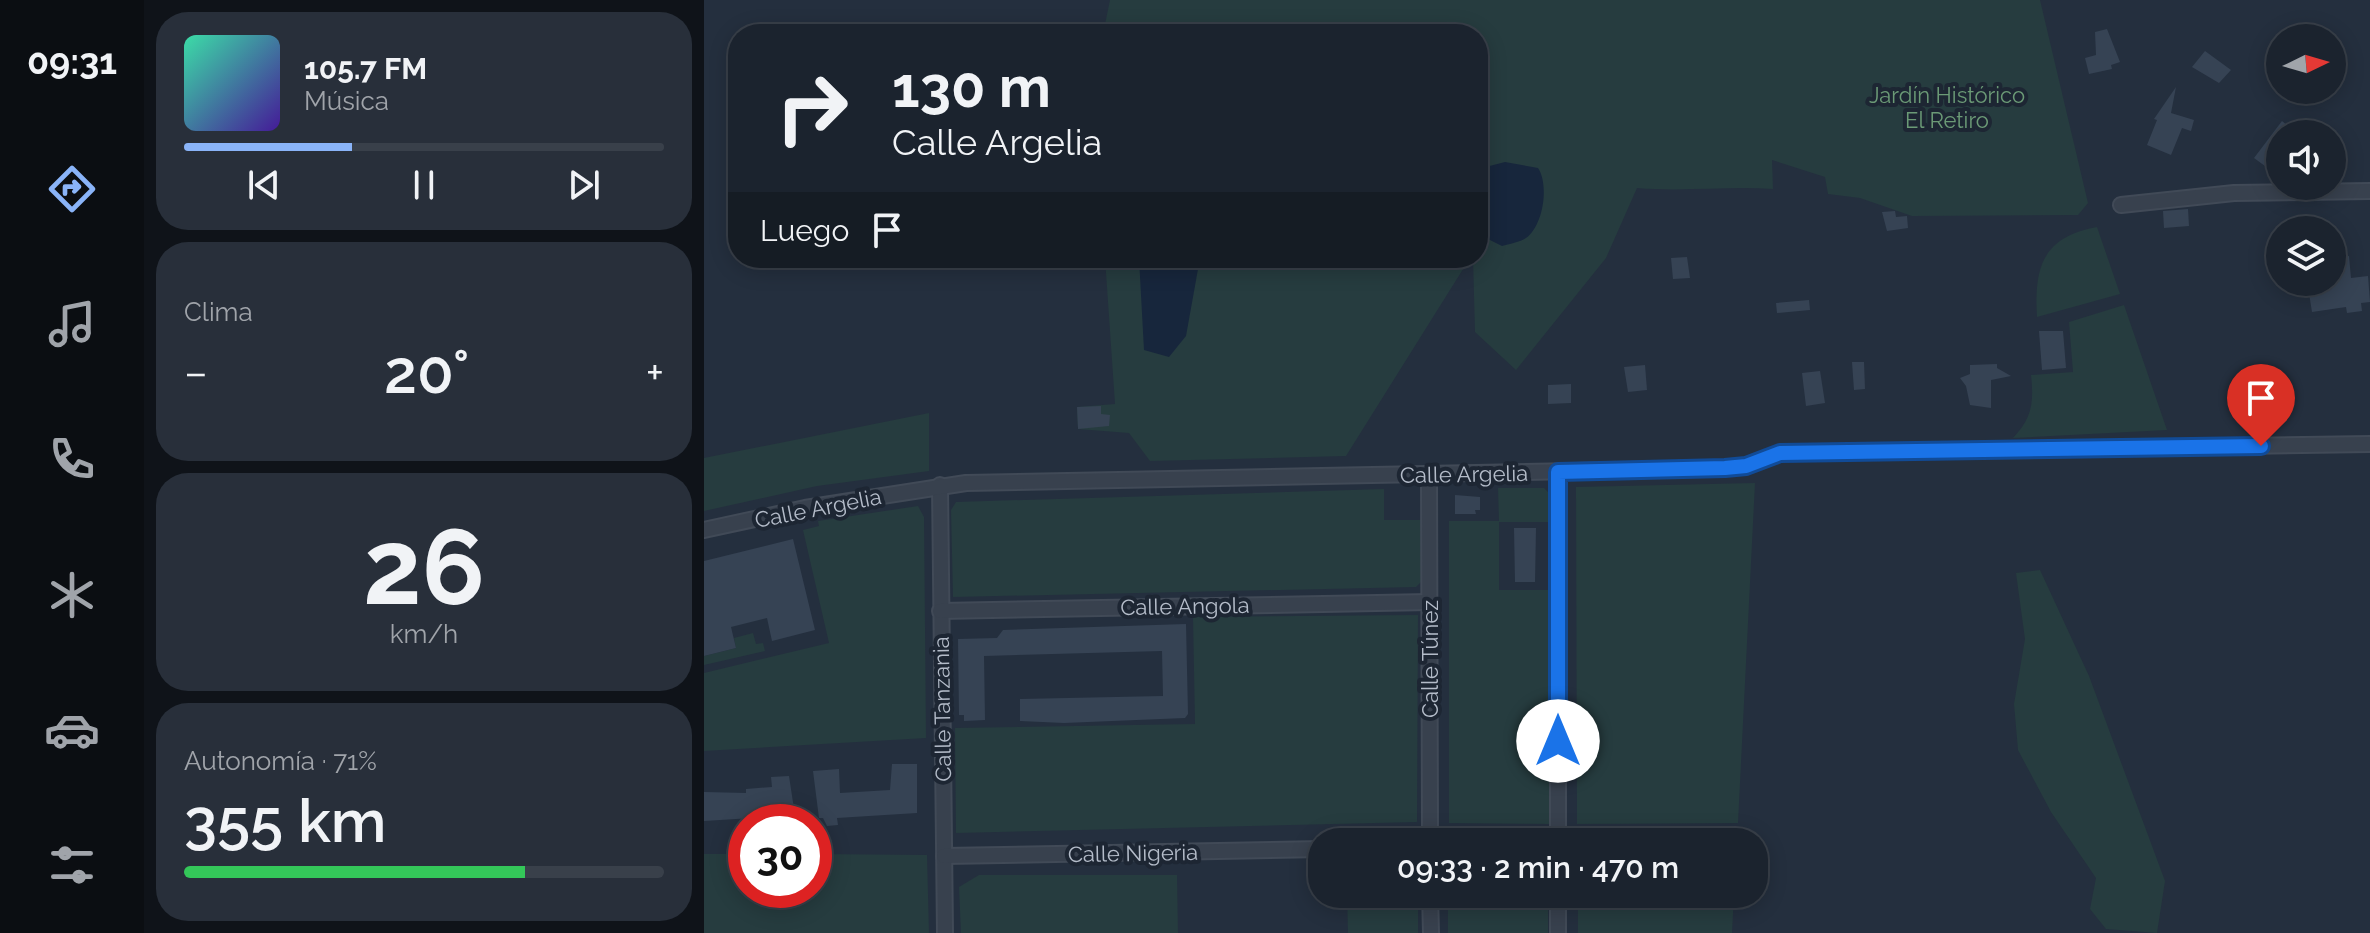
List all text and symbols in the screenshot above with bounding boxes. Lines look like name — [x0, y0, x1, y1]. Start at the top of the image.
north arrow — [2266, 24, 2346, 104]
map controls — [2266, 24, 2346, 296]
text: 09:31 — [27, 40, 117, 82]
text: 105.7 FM — [304, 51, 427, 86]
text: 130 m — [892, 54, 1051, 120]
icon: right — [760, 56, 864, 160]
park label: Jardín Histórico El Retiro — [1869, 82, 2025, 133]
text: Música — [304, 86, 389, 116]
button: sound — [2266, 120, 2346, 200]
text: Calle Argelia — [892, 121, 1102, 163]
icon: directions — [44, 161, 100, 217]
icon: previous — [242, 163, 286, 207]
icon: pause — [402, 163, 446, 207]
icon: next — [562, 163, 606, 207]
icon: arrive — [865, 208, 909, 252]
text: Luego — [760, 213, 849, 248]
button: layers — [2266, 216, 2346, 296]
icon: music — [44, 296, 100, 352]
text: Clima — [184, 297, 253, 327]
text: 20° — [384, 337, 469, 407]
text: − — [184, 347, 208, 398]
text: + — [646, 347, 664, 398]
pin — [2227, 364, 2295, 446]
icon: arrive — [2239, 376, 2283, 420]
icon: phone — [44, 431, 100, 487]
street label: Calle Argelia — [1400, 460, 1528, 488]
street label: Calle Argelia — [752, 483, 884, 533]
text: 26 — [363, 506, 485, 628]
icon: climate — [44, 567, 100, 623]
street label: Calle Angola — [1120, 592, 1250, 620]
street label: Calle Túnez — [1417, 600, 1443, 718]
text: km/h — [390, 619, 458, 649]
street label: Calle Tanzania — [928, 636, 956, 782]
position arrow — [1516, 699, 1600, 783]
icon: car — [44, 702, 100, 758]
text: Autonomía · 71% — [184, 746, 377, 776]
text: 355 km — [184, 786, 386, 856]
speed limit sign: 30 — [728, 804, 832, 908]
icon: filters — [44, 837, 100, 893]
street label: Calle Nigeria — [1068, 839, 1198, 867]
text: 09:33 · 2 min · 470 m — [1397, 850, 1679, 885]

